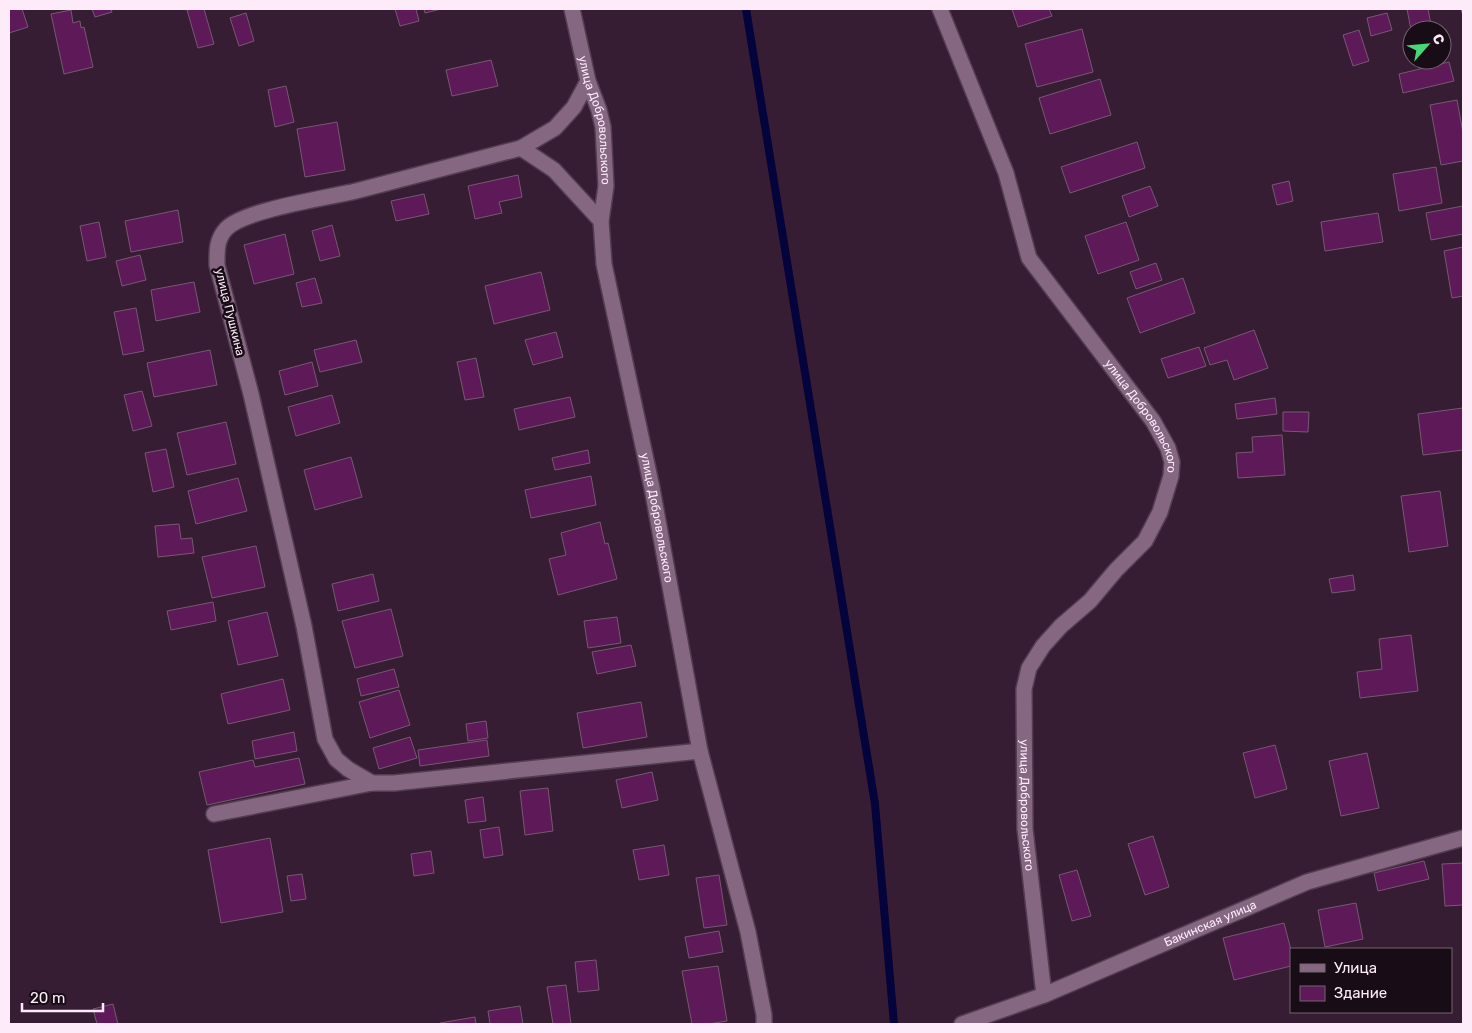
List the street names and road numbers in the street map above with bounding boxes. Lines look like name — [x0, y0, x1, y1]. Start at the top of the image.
street label: улица Добровольского — [576, 54, 613, 185]
street label: улица Пушкина — [212, 267, 248, 357]
street label: улица Добровольского — [1102, 357, 1179, 474]
street label: улица Добровольского — [638, 451, 676, 584]
street label: улица Добровольского — [1017, 739, 1037, 872]
street label: Бакинская улица — [1162, 898, 1259, 950]

